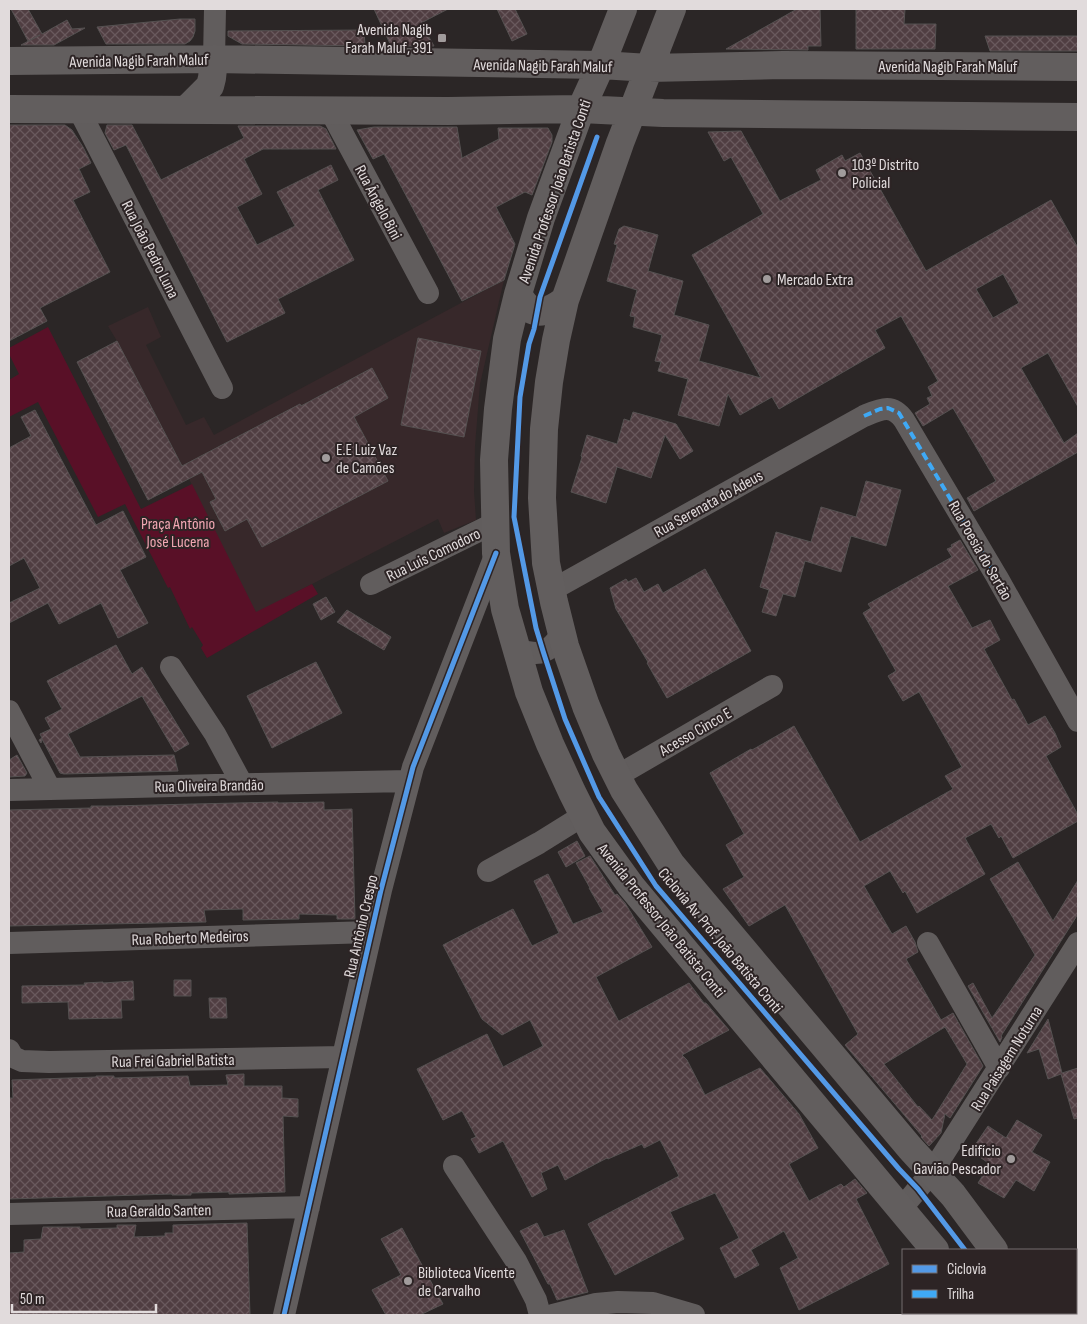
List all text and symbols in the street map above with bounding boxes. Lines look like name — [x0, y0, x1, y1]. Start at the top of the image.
place label: Avenida Nagib Farah Maluf, 391 — [345, 21, 432, 58]
marker: Avenida Nagib Farah Maluf, 391 — [436, 32, 448, 44]
street label: Avenida Nagib Farah Maluf — [68, 51, 209, 72]
street label: Avenida Nagib Farah Maluf — [472, 56, 613, 77]
street label: Avenida Nagib Farah Maluf — [878, 58, 1018, 77]
street label: Avenida Professor João Batista Conti — [515, 97, 596, 287]
place label: 103º Distrito Policial — [852, 156, 919, 193]
street label: Rua Ângelo Bini — [350, 162, 405, 243]
marker: 103º Distrito Policial — [836, 167, 848, 179]
street label: Rua João Pedro Luna — [117, 198, 182, 302]
place label: Mercado Extra — [777, 271, 853, 290]
marker: Mercado Extra — [761, 273, 773, 285]
place label: E.E Luiz Vaz de Camões — [336, 441, 397, 478]
marker: E.E Luiz Vaz de Camões — [320, 452, 332, 464]
street label: Rua Serenata do Adeus — [651, 466, 767, 542]
street label: Rua Poesia do Sertão — [944, 498, 1016, 604]
park label: Praça Antônio José Lucena — [141, 515, 215, 552]
street label: Rua Luis Comodoro — [384, 524, 484, 586]
street label: Acesso Cinco E — [655, 704, 735, 761]
street label: Rua Oliveira Brandão — [154, 776, 264, 797]
street label: Avenida Professor João Batista Conti — [592, 839, 729, 1002]
street label: Ciclovia Av. Prof. João Batista Conti — [653, 864, 786, 1017]
street label: Rua Antônio Crespo — [340, 873, 383, 980]
street label: Rua Roberto Medeiros — [131, 927, 249, 950]
street label: Rua Paisagem Noturna — [967, 1003, 1047, 1115]
street label: Rua Frei Gabriel Batista — [111, 1051, 235, 1072]
place label: Edifício Gavião Pescador — [913, 1142, 1001, 1179]
marker: Edifício Gavião Pescador — [1005, 1153, 1017, 1165]
street label: Rua Geraldo Santen — [107, 1201, 211, 1222]
legend — [902, 1249, 1077, 1314]
text: Ciclovia — [947, 1260, 987, 1279]
place label: Biblioteca Vicente de Carvalho — [418, 1264, 515, 1301]
marker: Biblioteca Vicente de Carvalho — [402, 1275, 414, 1287]
scale bar — [12, 1282, 156, 1314]
text: Trilha — [947, 1285, 974, 1304]
text: 50 m — [20, 1290, 45, 1309]

